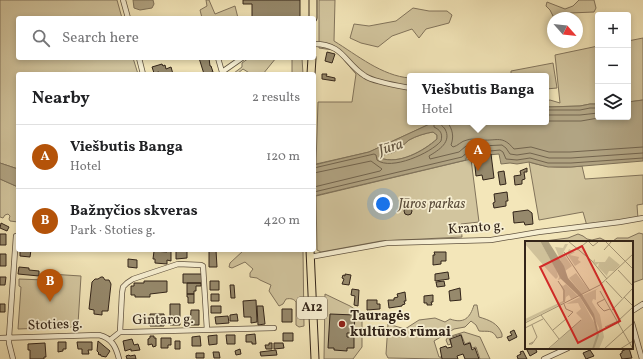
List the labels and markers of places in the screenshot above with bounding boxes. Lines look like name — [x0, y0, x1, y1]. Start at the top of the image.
pin: A — [465, 138, 491, 171]
pin: B — [37, 269, 63, 302]
place label: Tauragės kultūros rūmai — [350, 307, 451, 342]
marker: Tauragės kultūros rūmai — [337, 319, 347, 329]

